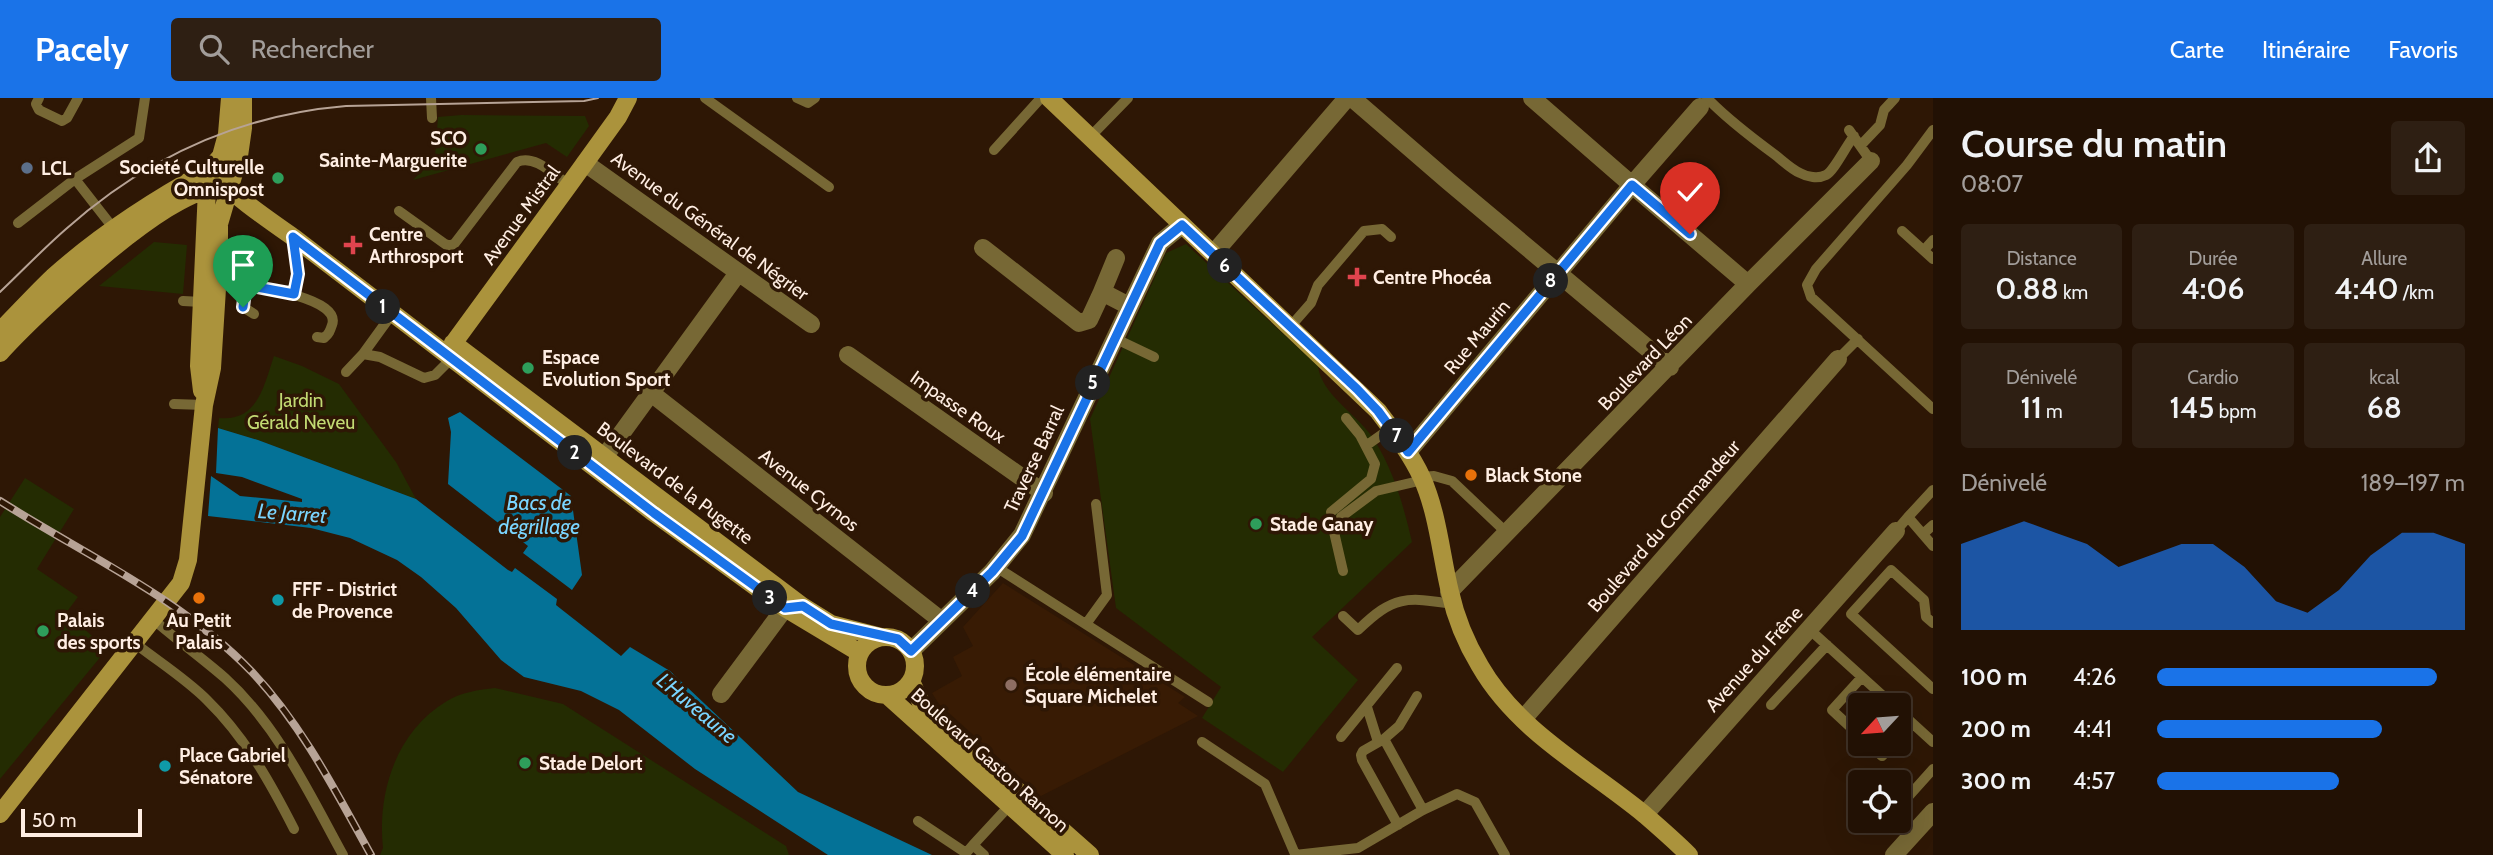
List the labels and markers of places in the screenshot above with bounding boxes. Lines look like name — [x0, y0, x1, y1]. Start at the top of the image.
place label: SCO Sainte-Marguerite — [319, 127, 467, 172]
marker: SCO Sainte-Marguerite — [473, 141, 489, 157]
place label: Societé Culturelle Omnispost — [119, 156, 264, 201]
place label: LCL — [41, 157, 72, 180]
marker: LCL — [19, 160, 35, 176]
pin — [1660, 162, 1720, 234]
marker: Societé Culturelle Omnispost — [270, 170, 286, 186]
place label: Centre Arthrosport — [369, 223, 464, 268]
pin — [213, 235, 273, 307]
marker: Centre Arthrosport — [343, 235, 363, 255]
pin: 6 — [1208, 248, 1242, 284]
pin: 8 — [1534, 264, 1568, 298]
place label: Centre Phocéa — [1373, 266, 1492, 289]
marker: Centre Phocéa — [1347, 267, 1367, 287]
pin: 1 — [366, 290, 400, 325]
place label: Espace Evolution Sport — [542, 346, 671, 391]
marker: Espace Evolution Sport — [520, 360, 536, 376]
pin: 5 — [1076, 366, 1110, 400]
pin: 7 — [1380, 418, 1414, 454]
pin: 2 — [558, 436, 592, 470]
place label: Black Stone — [1485, 464, 1582, 487]
marker: Black Stone — [1463, 467, 1479, 483]
place label: Stade Ganay — [1270, 513, 1374, 536]
marker: Stade Ganay — [1248, 516, 1264, 532]
pin: 4 — [956, 574, 990, 608]
place label: FFF - District de Provence — [292, 578, 398, 623]
pin: 3 — [752, 580, 788, 616]
marker: Au Petit Palais — [191, 590, 207, 606]
marker: FFF - District de Provence — [270, 592, 286, 608]
place label: Palais des sports — [57, 609, 141, 654]
place label: Au Petit Palais — [167, 609, 232, 654]
marker: Palais des sports — [35, 623, 51, 639]
place label: École élémentaire Square Michelet — [1025, 662, 1172, 708]
marker: École élémentaire Square Michelet — [1003, 677, 1019, 693]
place label: Place Gabriel Sénatore — [179, 744, 286, 789]
place label: Stade Delort — [539, 752, 643, 775]
marker: Stade Delort — [517, 755, 533, 771]
marker: Place Gabriel Sénatore — [157, 758, 173, 774]

